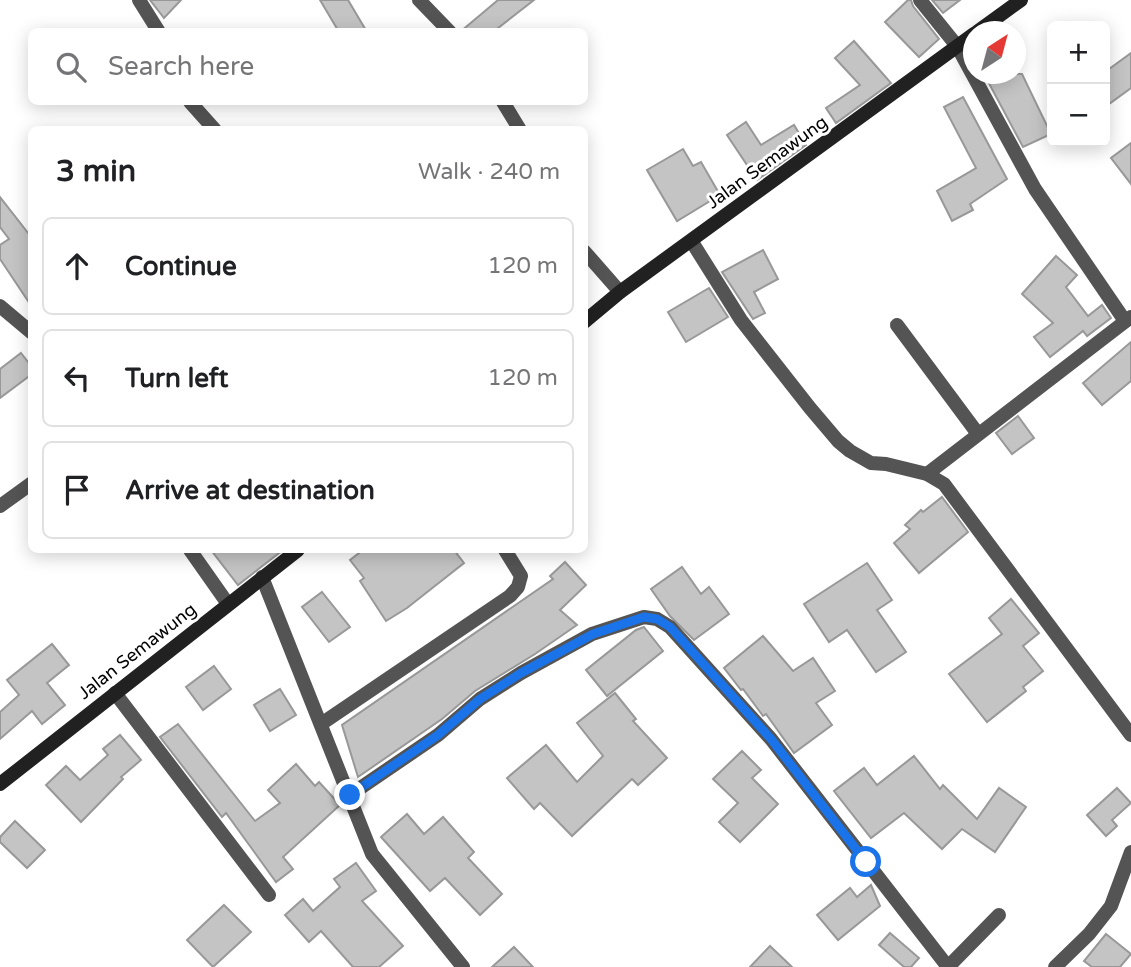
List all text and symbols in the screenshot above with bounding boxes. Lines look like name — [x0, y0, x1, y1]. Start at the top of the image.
north arrow — [963, 21, 1026, 84]
map controls — [1047, 21, 1110, 147]
button: + — [1047, 21, 1110, 84]
search box — [28, 28, 588, 105]
icon: search — [52, 48, 90, 86]
text: Search here — [108, 51, 254, 82]
button: − — [1047, 84, 1110, 147]
street label: Jalan Semawung — [702, 111, 832, 213]
text: 3 min — [56, 153, 136, 190]
text: Walk · 240 m — [418, 158, 560, 186]
icon: ahead — [58, 247, 96, 285]
text: Continue — [125, 251, 237, 282]
text: 120 m — [488, 252, 558, 280]
icon: left — [58, 359, 96, 397]
text: Turn left — [125, 363, 228, 394]
text: 120 m — [488, 364, 558, 392]
icon: arrive — [58, 471, 96, 509]
text: Arrive at destination — [125, 475, 375, 506]
street label: Jalan Semawung — [73, 598, 201, 704]
route end — [334, 779, 365, 810]
route start — [850, 846, 881, 877]

